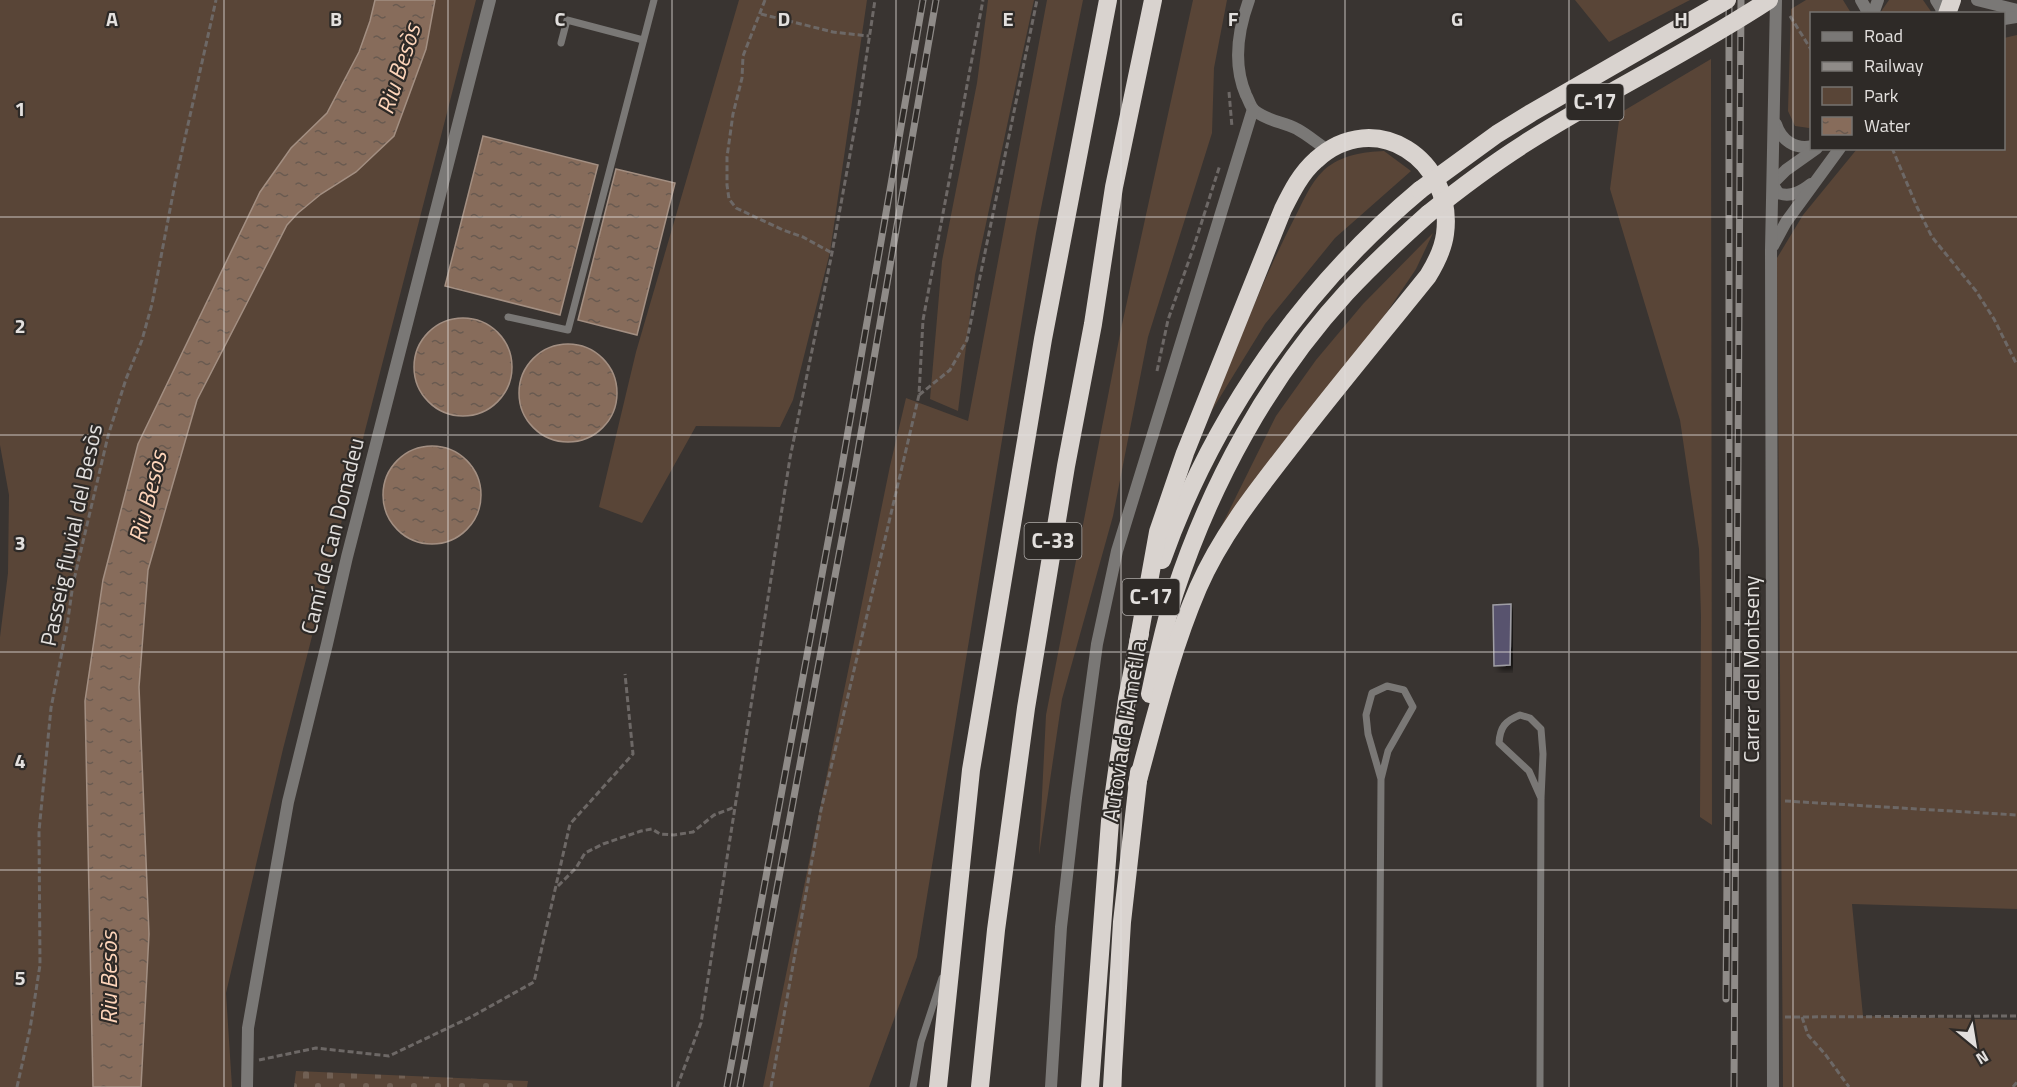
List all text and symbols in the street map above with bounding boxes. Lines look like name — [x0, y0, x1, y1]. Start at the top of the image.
text: A — [106, 3, 118, 34]
text: B — [330, 3, 342, 34]
text: C — [555, 3, 566, 34]
text: D — [778, 3, 790, 34]
text: E — [1002, 3, 1014, 34]
text: F — [1228, 3, 1239, 34]
text: G — [1451, 3, 1463, 34]
text: H — [1674, 3, 1688, 34]
legend — [1810, 12, 2005, 150]
water label: Riu Besòs — [367, 17, 430, 119]
text: Road — [1864, 22, 1903, 49]
text: Railway — [1864, 52, 1924, 79]
text: Park — [1864, 82, 1899, 109]
road number: C-17 — [1566, 84, 1624, 120]
text: 1 — [14, 93, 26, 124]
text: Water — [1864, 112, 1910, 139]
text: 2 — [14, 310, 26, 341]
street label: Passeig fluvial del Besòs — [31, 421, 111, 649]
street label: Camí de Can Donadeu — [291, 434, 373, 638]
water label: Riu Besòs — [118, 446, 176, 546]
road number: C-33 — [1024, 523, 1082, 559]
text: 3 — [14, 527, 26, 558]
street label: Carrer del Montseny — [1734, 575, 1768, 763]
road number: C-17 — [1122, 579, 1180, 615]
street label: Autovia de l'Ametlla — [1093, 638, 1155, 824]
text: 4 — [14, 745, 26, 776]
water label: Riu Besòs — [90, 930, 126, 1025]
text: 5 — [14, 962, 26, 993]
north arrow — [1945, 1015, 2005, 1075]
text: N — [1972, 1045, 1993, 1071]

